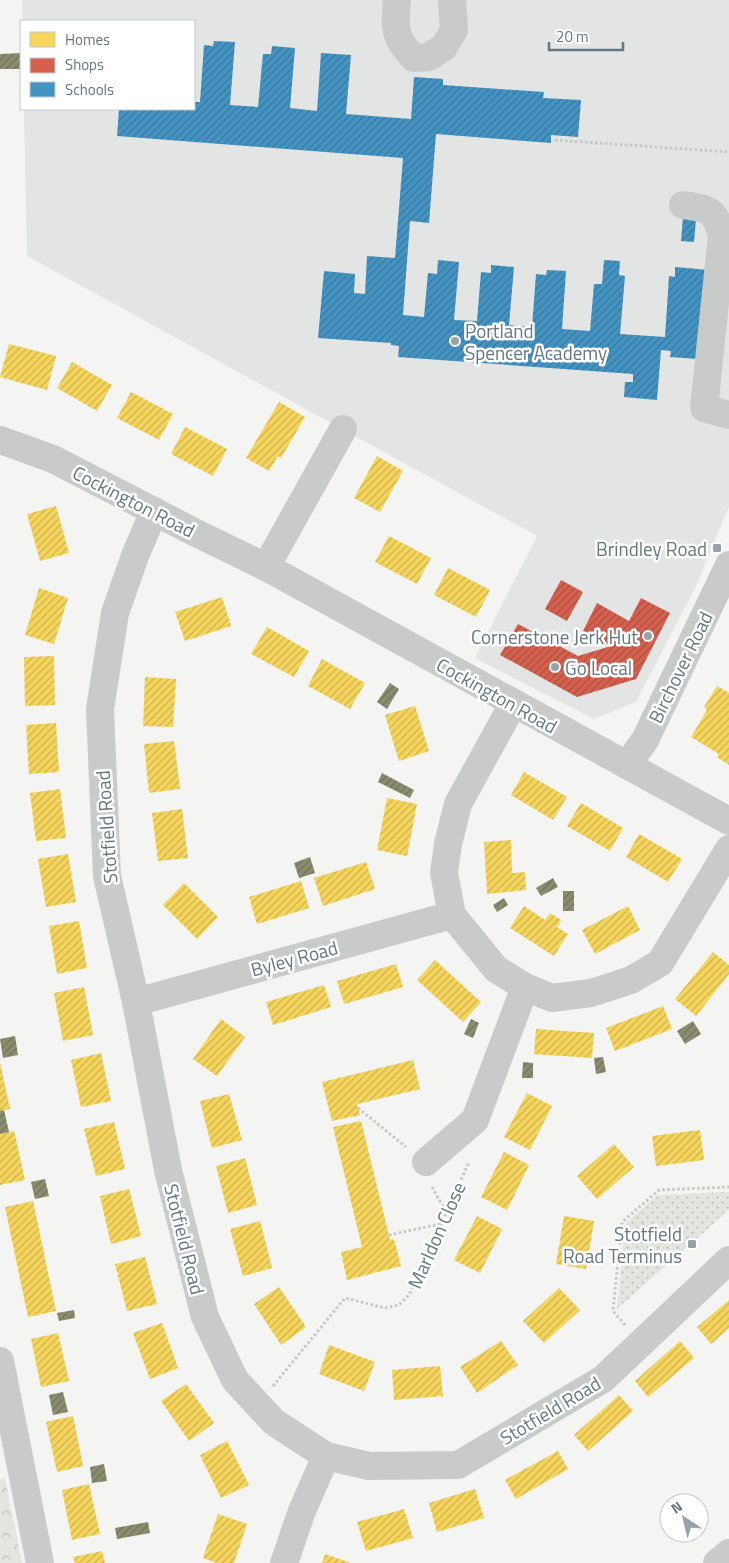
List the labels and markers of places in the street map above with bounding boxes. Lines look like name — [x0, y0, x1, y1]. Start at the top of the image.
place label: Portland Spencer Academy — [465, 316, 607, 367]
marker: Portland Spencer Academy — [449, 335, 461, 347]
place label: Brindley Road — [596, 534, 707, 563]
marker: Brindley Road — [711, 542, 723, 554]
place label: Cornerstone Jerk Hut — [471, 622, 638, 651]
marker: Cornerstone Jerk Hut — [642, 630, 654, 642]
place label: Go Local — [565, 653, 632, 682]
marker: Go Local — [549, 661, 561, 673]
place label: Stotfield Road Terminus — [563, 1219, 682, 1270]
marker: Stotfield Road Terminus — [686, 1238, 698, 1250]

